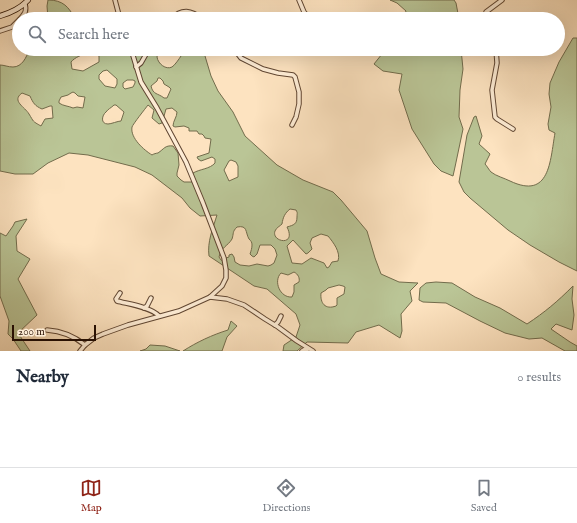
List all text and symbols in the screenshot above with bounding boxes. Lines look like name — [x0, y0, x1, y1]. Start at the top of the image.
search box — [12, 12, 565, 56]
icon: search — [26, 23, 48, 45]
text: Search here — [58, 25, 129, 44]
scale bar — [12, 323, 96, 342]
text: 200 m — [18, 325, 45, 339]
text: Nearby — [16, 367, 69, 388]
text: 0 results — [517, 369, 561, 386]
tab: Map — [80, 477, 102, 515]
tab: Directions — [263, 477, 310, 515]
tab: Saved — [471, 477, 497, 515]

